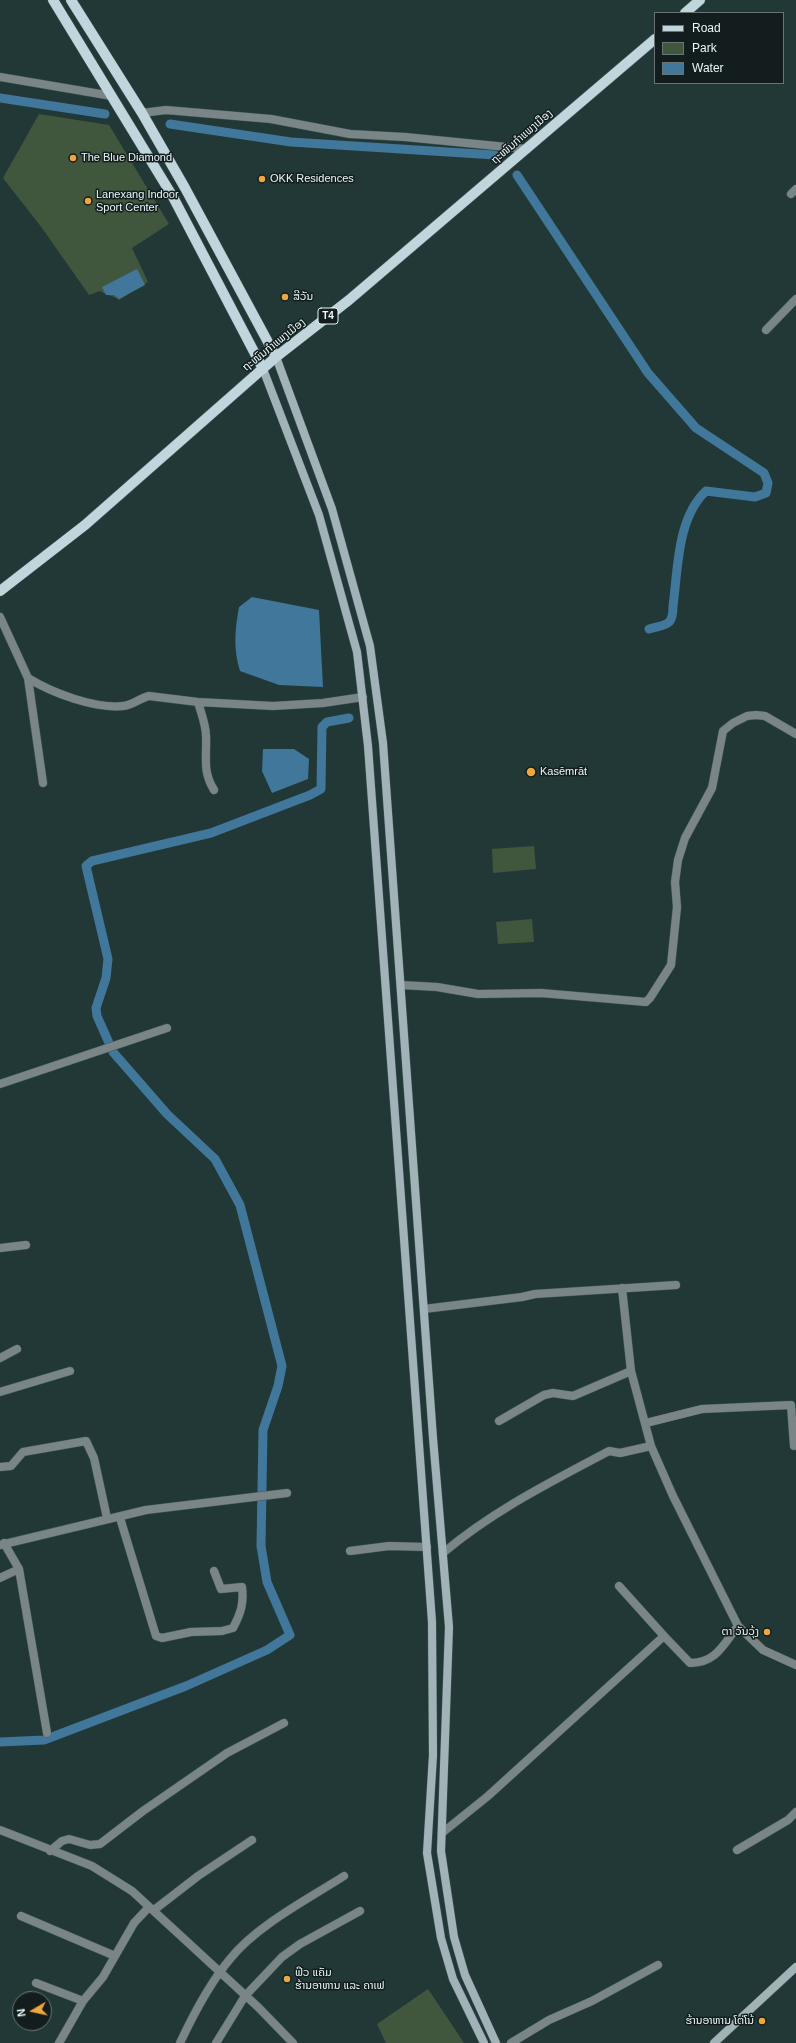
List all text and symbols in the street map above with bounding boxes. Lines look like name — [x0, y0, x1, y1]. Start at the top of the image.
legend — [654, 12, 784, 84]
text: Road — [692, 21, 721, 35]
text: Park — [692, 41, 717, 55]
text: Water — [692, 61, 724, 75]
street label: ຖະໜົນກຳແພງເມືອງ — [489, 107, 555, 167]
place label: The Blue Diamond — [81, 151, 172, 165]
marker: The Blue Diamond — [68, 153, 78, 163]
place label: OKK Residences — [270, 172, 354, 186]
marker: OKK Residences — [257, 174, 267, 184]
place label: Lanexang Indoor Sport Center — [96, 188, 179, 214]
marker: Lanexang Indoor Sport Center — [83, 196, 93, 206]
place label: ສີວັນ — [293, 290, 313, 304]
marker: ສີວັນ — [280, 292, 290, 302]
road number: T4 — [318, 308, 338, 324]
street label: ຖະໜົນກຳແພງເມືອງ — [240, 316, 308, 374]
place label: Kasēmrāt — [540, 765, 587, 779]
marker: Kasēmrāt — [525, 766, 537, 778]
place label: ຕາ ວັນວຸ້ງ — [722, 1625, 759, 1639]
marker: ຕາ ວັນວຸ້ງ — [762, 1627, 772, 1637]
place label: ຟິວ ແຄັມ ຮ້ານອາຫານ ແລະ ຄາເຟ — [295, 1966, 385, 1992]
marker: ຟິວ ແຄັມ ຮ້ານອາຫານ ແລະ ຄາເຟ — [282, 1974, 292, 1984]
north arrow — [12, 1991, 52, 2031]
text: N — [15, 2008, 28, 2018]
place label: ຮ້ານອາຫານ ໂຕ່ໂນ້ — [685, 2014, 754, 2028]
marker: ຮ້ານອາຫານ ໂຕ່ໂນ້ — [757, 2016, 767, 2026]

